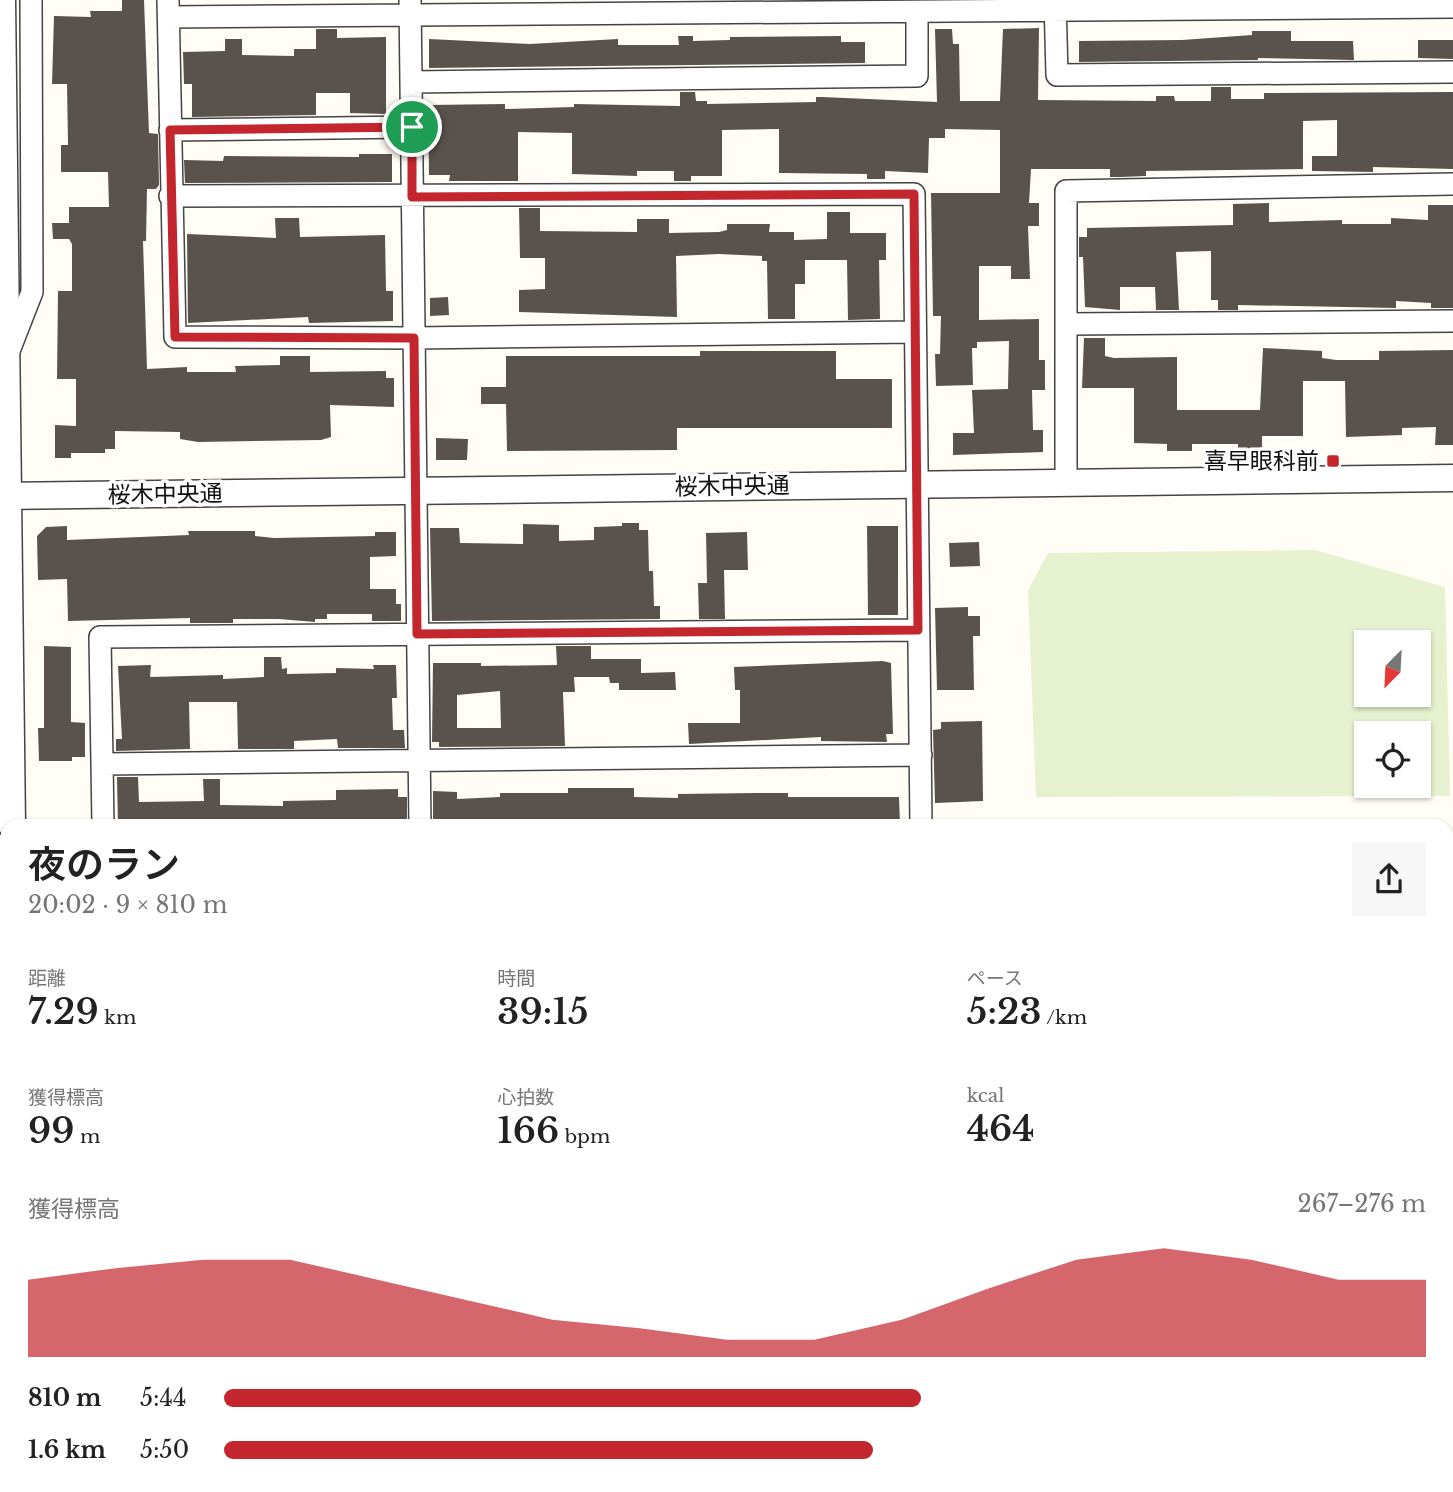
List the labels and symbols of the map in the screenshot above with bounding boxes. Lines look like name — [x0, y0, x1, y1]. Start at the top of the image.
pin — [382, 97, 442, 157]
place label: 喜早眼科前 — [1204, 447, 1319, 475]
marker: 喜早眼科前 — [1325, 453, 1341, 469]
street label: 桜木中央通 — [674, 471, 790, 501]
street label: 桜木中央通 — [107, 479, 223, 509]
north arrow — [1354, 630, 1432, 707]

